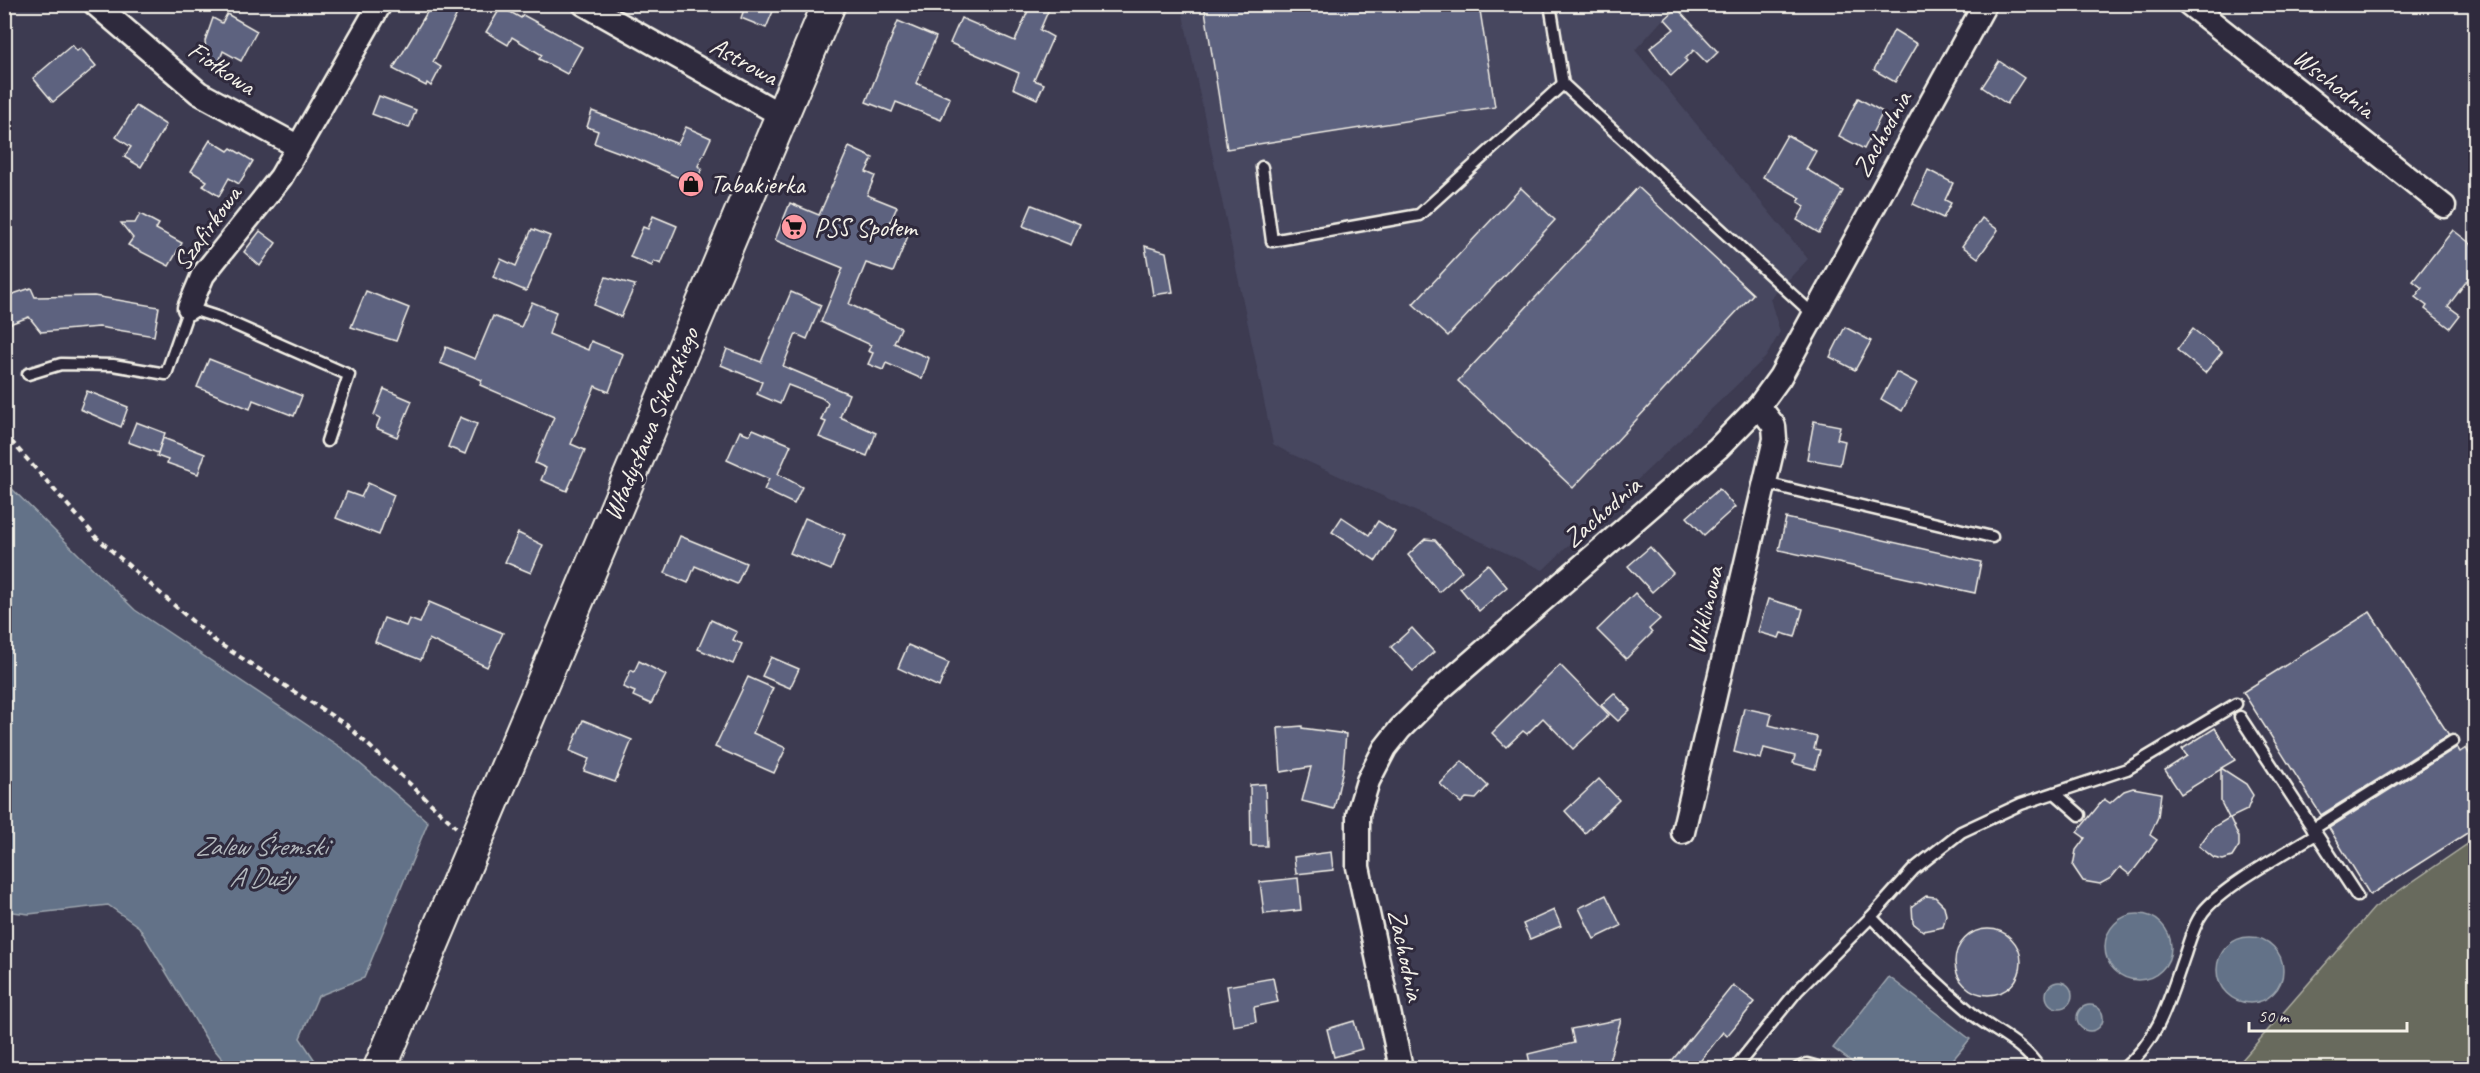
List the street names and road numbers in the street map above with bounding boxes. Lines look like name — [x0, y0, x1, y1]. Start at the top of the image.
street label: Astrowa — [704, 29, 785, 94]
street label: Fiołkowa — [182, 33, 264, 103]
street label: Wschodnia — [2286, 41, 2383, 127]
street label: Zachodnia — [1845, 84, 1920, 183]
street label: Szafirkowa — [165, 177, 250, 277]
street label: Władysława Sikorskiego — [595, 321, 707, 526]
street label: Zachodnia — [1556, 468, 1649, 555]
street label: Wiklinowa — [1679, 561, 1731, 657]
street label: Zachodnia — [1380, 906, 1432, 1005]

